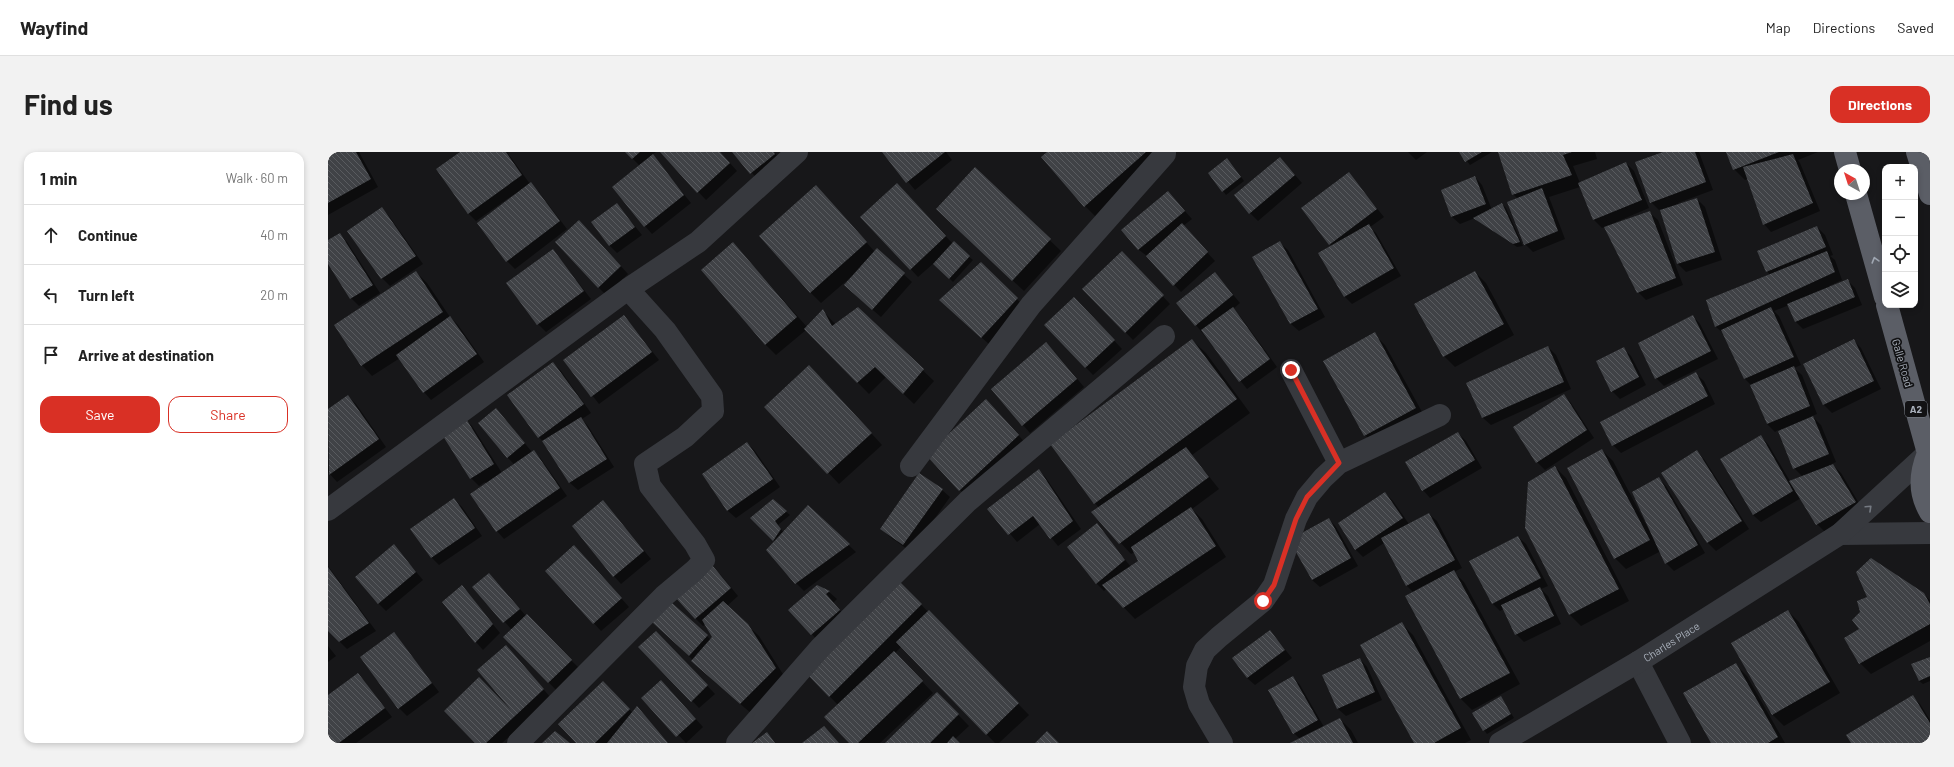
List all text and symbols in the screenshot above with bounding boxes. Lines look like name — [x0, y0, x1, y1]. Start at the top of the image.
text: Wayfind — [20, 16, 88, 39]
text: Map — [1766, 19, 1791, 36]
text: Directions — [1813, 19, 1875, 36]
text: Saved — [1897, 19, 1934, 36]
button: Directions — [1830, 86, 1930, 123]
text: Find us — [24, 87, 113, 121]
north arrow — [1834, 164, 1870, 200]
map controls — [1882, 164, 1918, 308]
button: + — [1882, 164, 1918, 200]
text: 1 min — [40, 168, 77, 188]
text: Walk · 60 m — [226, 170, 288, 186]
button: − — [1882, 200, 1918, 236]
icon: ahead — [40, 224, 62, 246]
text: Continue — [78, 226, 138, 244]
text: 40 m — [260, 227, 288, 243]
button: locate — [1882, 236, 1918, 272]
one-way arrow — [1871, 257, 1879, 263]
button: layers — [1882, 272, 1918, 308]
icon: left — [40, 284, 62, 306]
text: Turn left — [78, 286, 134, 304]
text: 20 m — [260, 287, 288, 303]
street label: Galle Road — [1890, 337, 1916, 389]
icon: arrive — [40, 344, 62, 366]
text: Arrive at destination — [78, 346, 214, 364]
route end — [1282, 361, 1300, 379]
button: Save — [40, 396, 160, 433]
button: Share — [168, 396, 288, 433]
road number: A2 — [1905, 401, 1927, 417]
one-way arrow — [1864, 505, 1872, 513]
route start — [1254, 592, 1272, 610]
street label: Charles Place — [1640, 618, 1702, 664]

